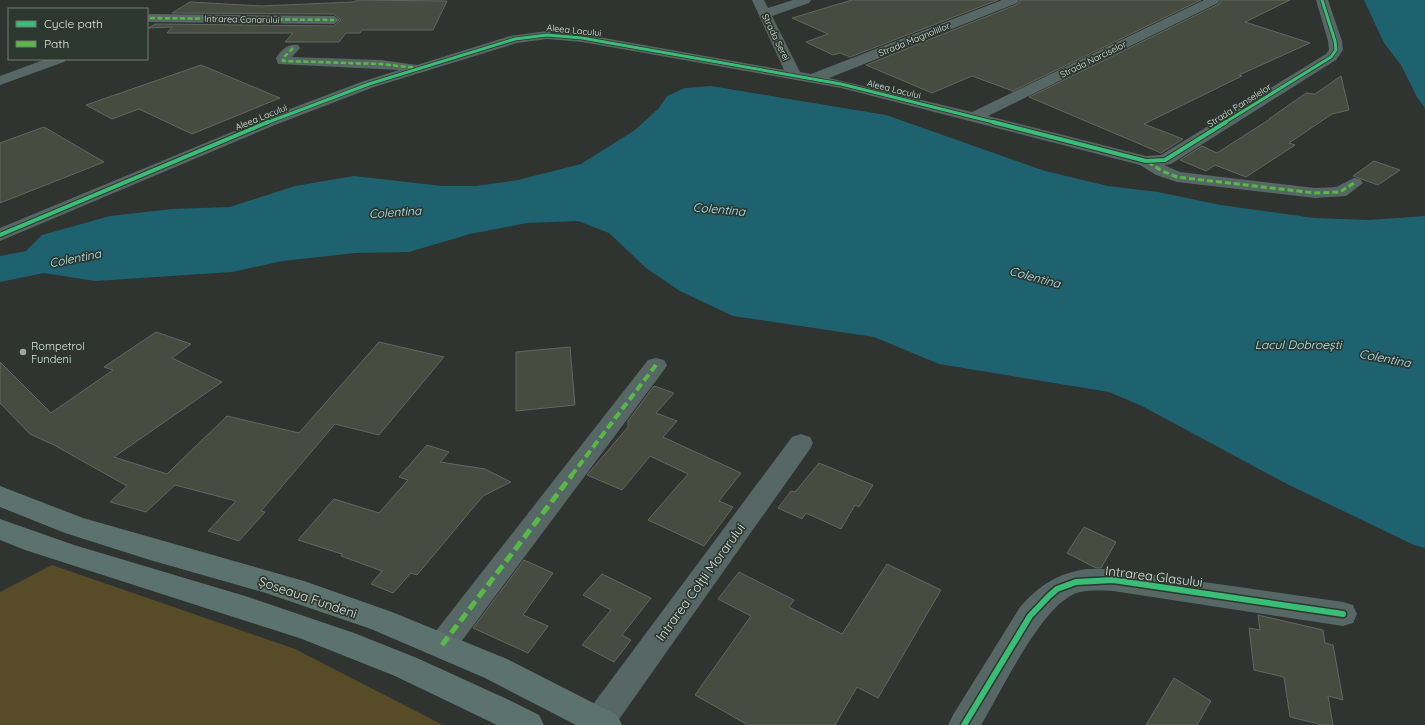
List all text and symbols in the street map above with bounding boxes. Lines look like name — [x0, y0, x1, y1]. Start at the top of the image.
legend — [8, 8, 148, 60]
street label: Strada Serei — [760, 12, 792, 62]
street label: Intrarea Canarului — [204, 13, 280, 25]
text: Cycle path — [44, 16, 103, 31]
street label: Strada Magnoliilor — [877, 19, 952, 58]
street label: Aleea Lacului — [546, 22, 602, 38]
text: Path — [44, 36, 69, 51]
street label: Strada Narciselor — [1058, 38, 1128, 80]
street label: Aleea Lacului — [866, 77, 922, 101]
street label: Strada Panselelor — [1205, 81, 1274, 129]
street label: Aleea Lacului — [233, 102, 289, 132]
water label: Colentina — [692, 199, 746, 219]
water label: Colentina — [368, 203, 422, 221]
water label: Colentina — [48, 246, 103, 270]
water label: Colentina — [1008, 263, 1063, 291]
water label: Lacul Dobroești — [1255, 337, 1343, 352]
place label: Rompetrol Fundeni — [31, 339, 85, 366]
water label: Colentina — [1358, 346, 1413, 370]
marker: Rompetrol Fundeni — [18, 347, 28, 357]
street label: Intrarea Colții Morarului — [652, 520, 748, 644]
street label: Intrarea Glasului — [1104, 562, 1204, 590]
street label: Șoseaua Fundeni — [257, 573, 359, 621]

